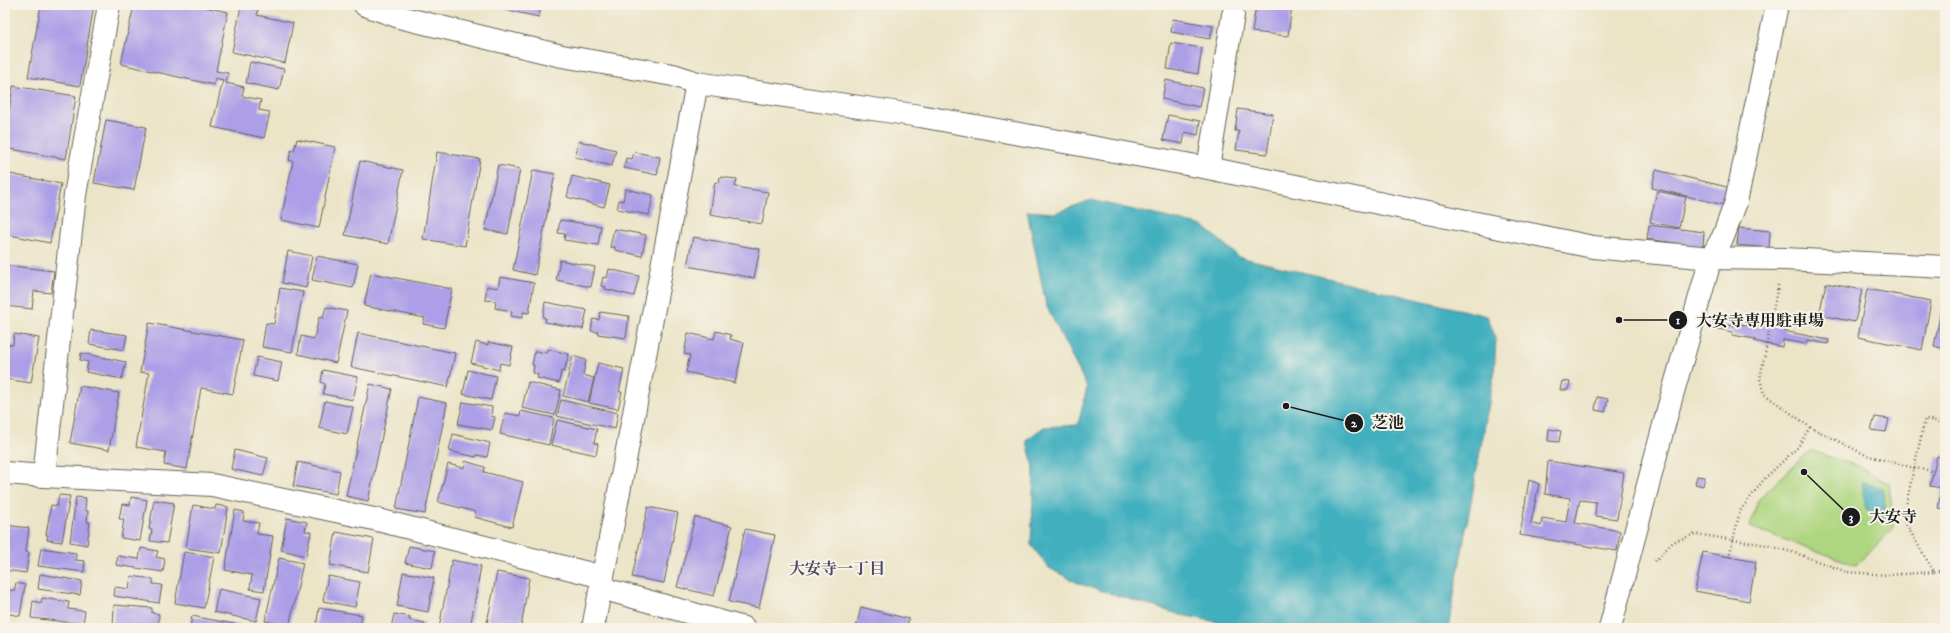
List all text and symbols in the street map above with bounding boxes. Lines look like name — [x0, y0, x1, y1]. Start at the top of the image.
callout: 大安寺専用駐車場 — [1668, 306, 1832, 334]
text: 大安寺専用駐車場 — [1696, 311, 1824, 331]
text: 1 — [1676, 313, 1681, 328]
callout: 芝池 — [1344, 409, 1412, 437]
text: 芝池 — [1372, 413, 1404, 433]
text: 2 — [1351, 416, 1358, 431]
callout: 大安寺 — [1841, 503, 1925, 531]
text: 大安寺 — [1869, 507, 1917, 527]
text: 3 — [1849, 510, 1854, 525]
district label: 大安寺一丁目 — [789, 559, 885, 579]

